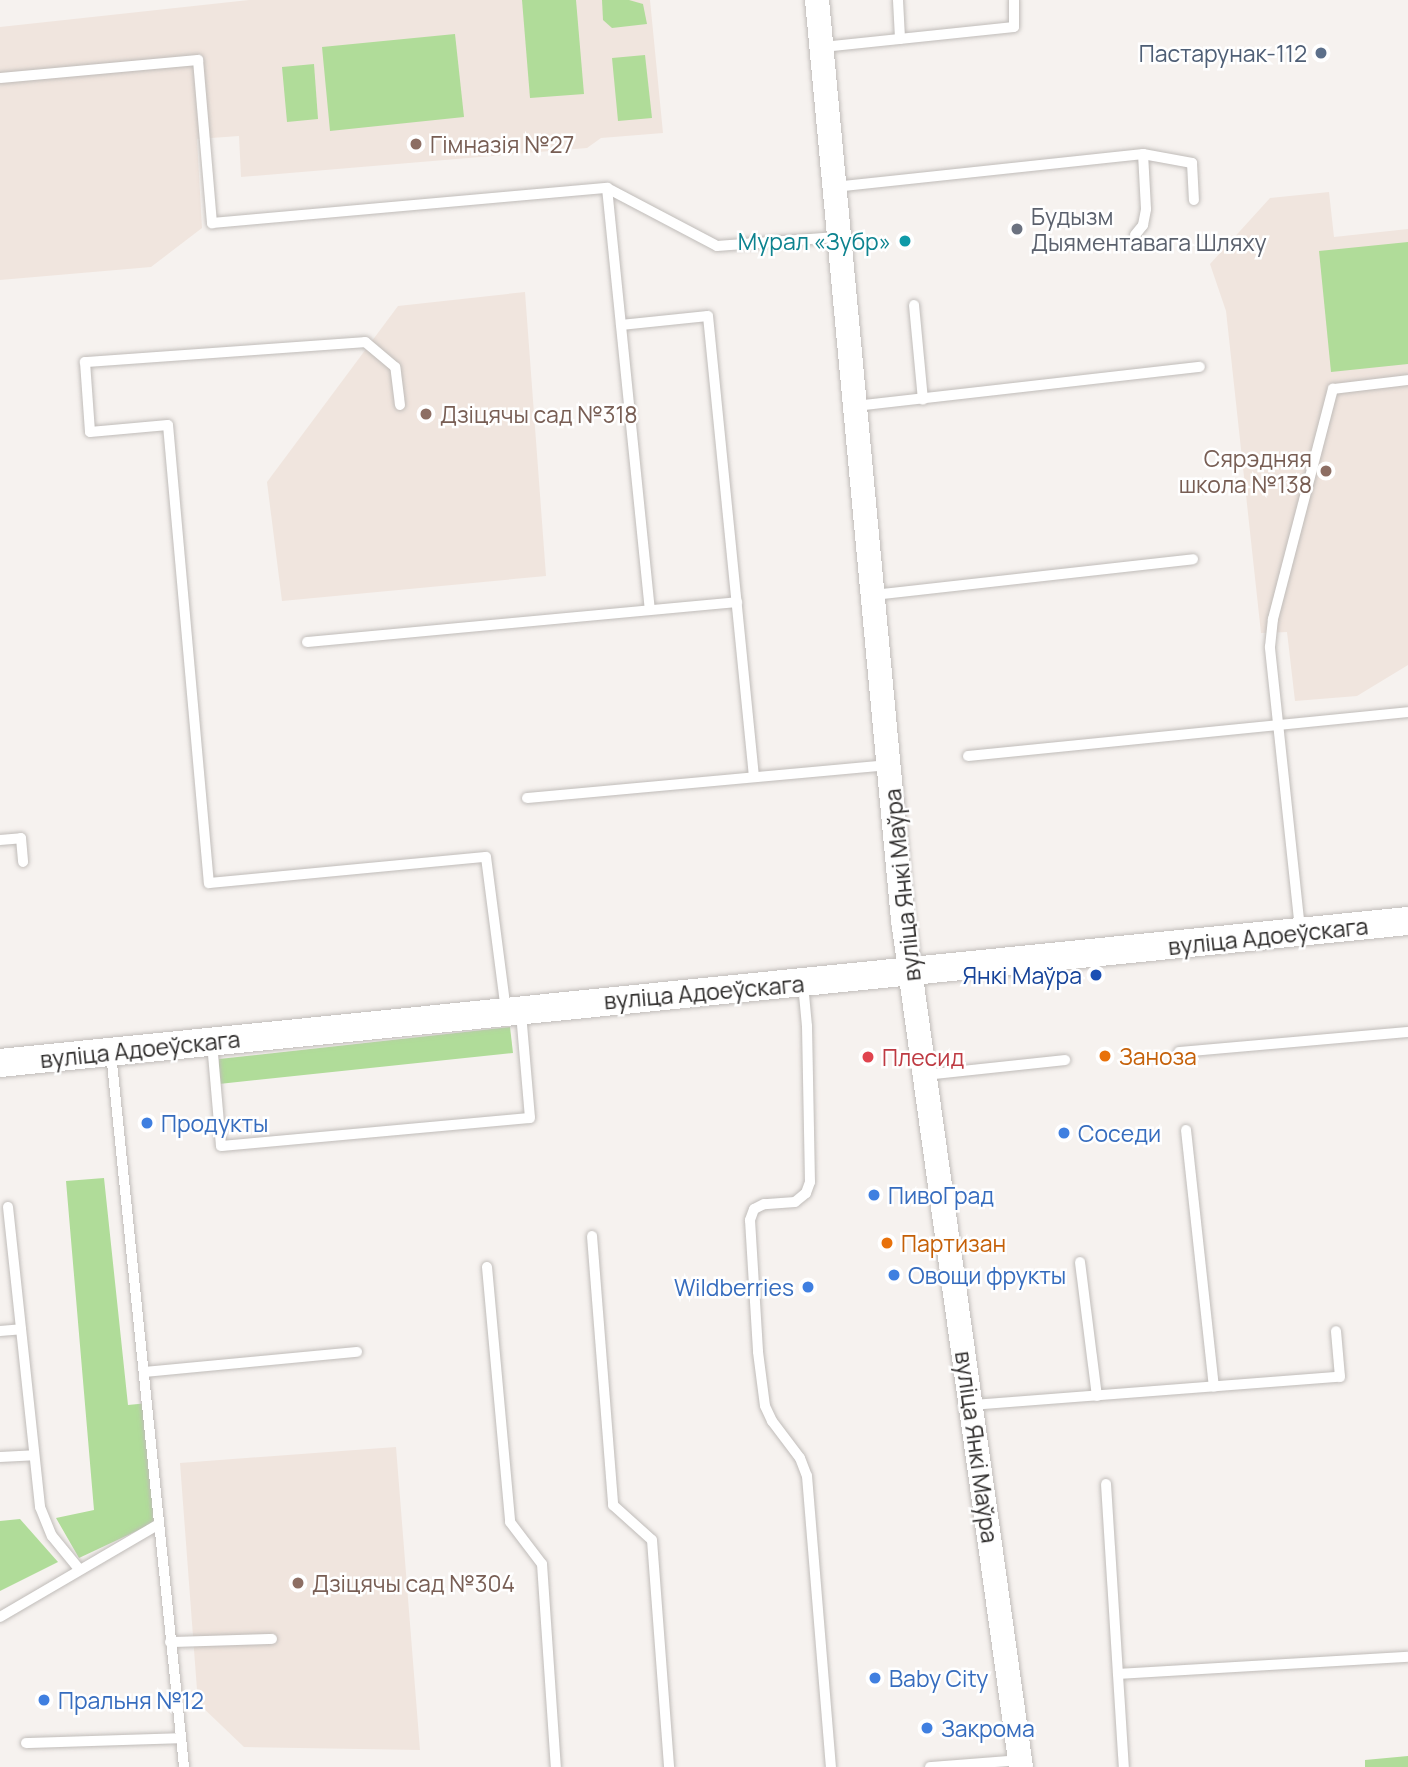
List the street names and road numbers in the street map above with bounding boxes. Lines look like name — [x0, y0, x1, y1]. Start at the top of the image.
street label: вуліца Янкі Маўра — [878, 787, 926, 983]
street label: вуліца Адоеўскага — [1167, 912, 1369, 960]
street label: вуліца Адоеўскага — [603, 969, 805, 1015]
street label: вуліца Адоеўскага — [39, 1025, 241, 1073]
street label: вуліца Янкі Маўра — [950, 1349, 1004, 1545]

